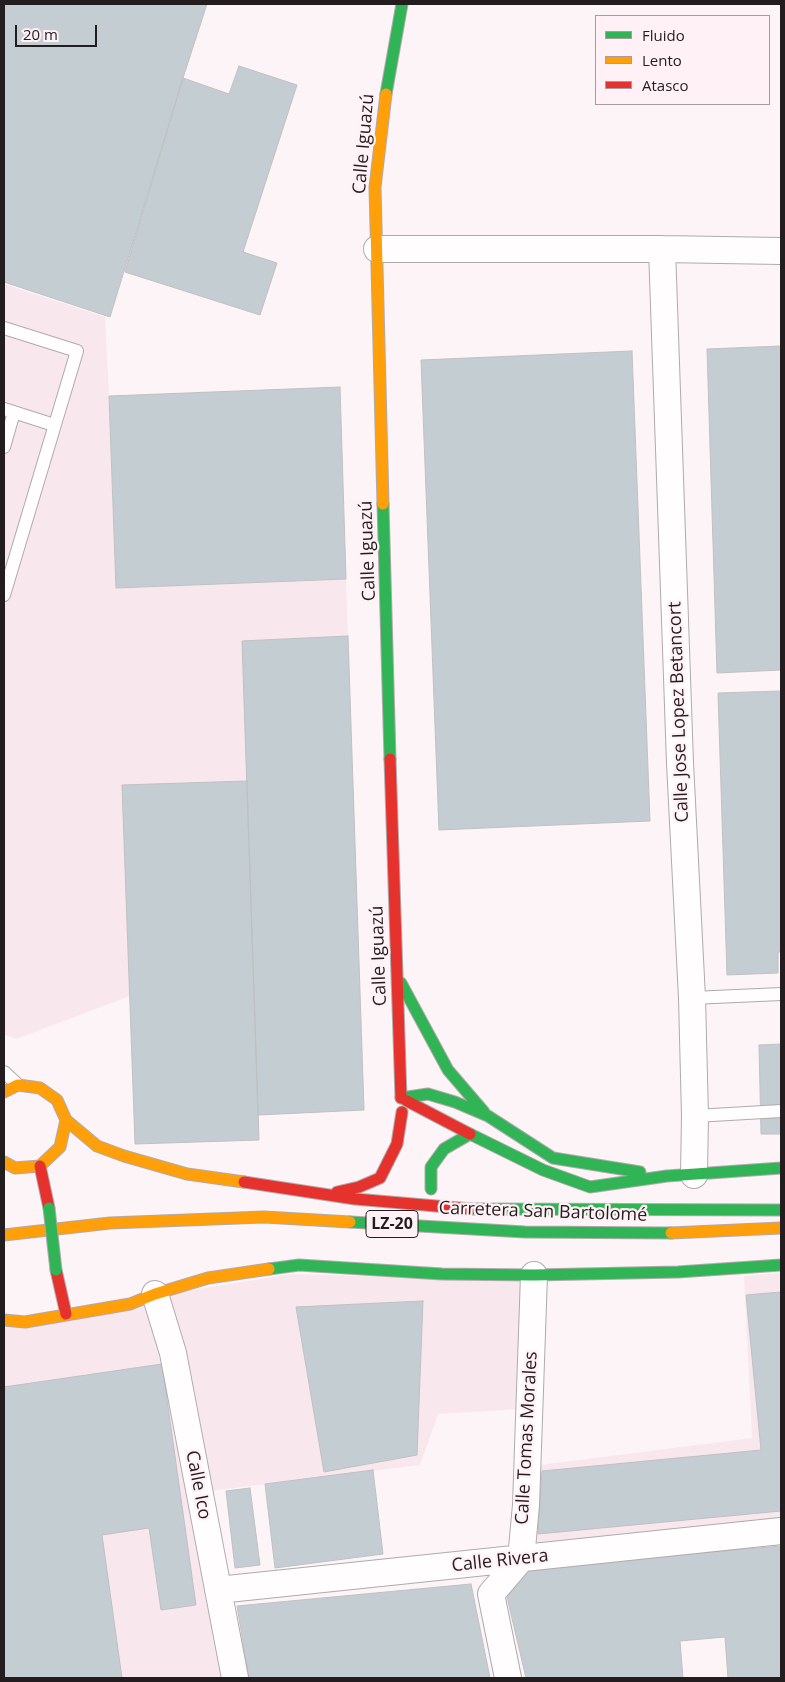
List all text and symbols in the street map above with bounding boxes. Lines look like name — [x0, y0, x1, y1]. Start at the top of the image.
scale bar — [18, 15, 100, 47]
legend — [595, 15, 770, 105]
text: 20 m — [23, 24, 58, 44]
text: Fluido — [642, 25, 685, 45]
text: Lento — [642, 50, 682, 70]
text: Atasco — [642, 75, 689, 95]
street label: Calle Iguazú — [349, 93, 379, 195]
street label: Calle Iguazú — [355, 500, 381, 602]
street label: Calle Jose Lopez Betancort — [664, 601, 694, 823]
street label: Calle Iguazú — [366, 905, 392, 1007]
street label: Carretera San Bartolomé — [438, 1198, 648, 1226]
road number: LZ-20 — [366, 1210, 418, 1238]
street label: Calle Tomas Morales — [512, 1351, 542, 1525]
street label: Calle Ico — [181, 1449, 215, 1521]
street label: Calle Rivera — [450, 1545, 550, 1577]

